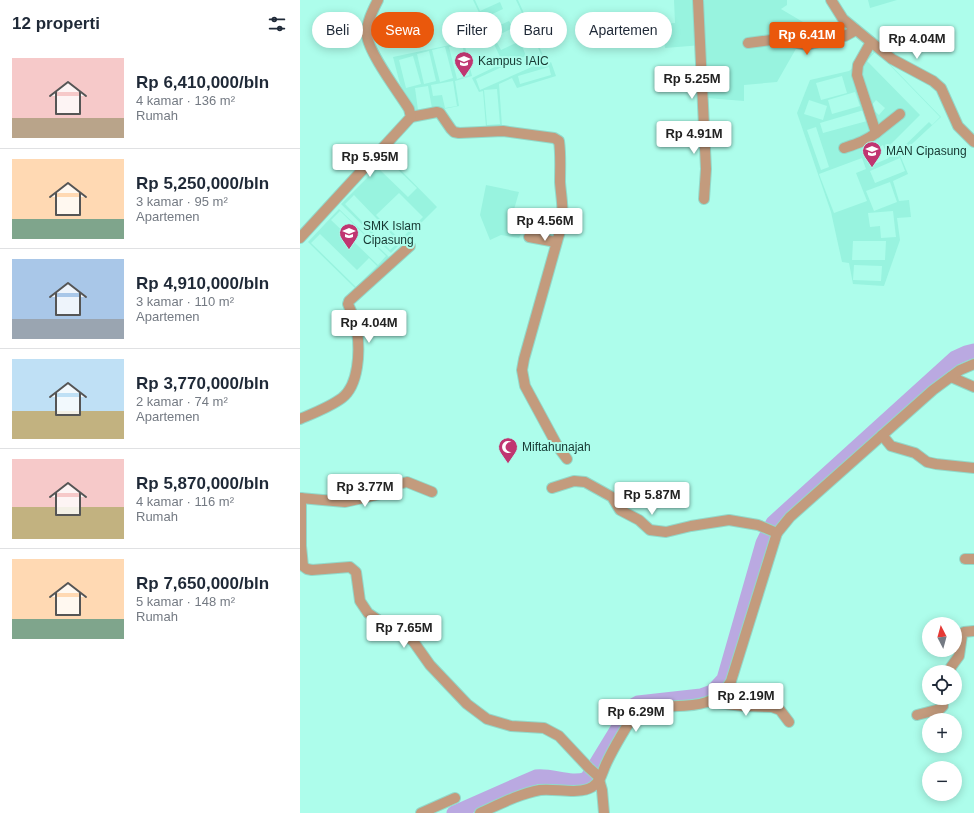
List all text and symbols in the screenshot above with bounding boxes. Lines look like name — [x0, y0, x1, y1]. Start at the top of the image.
chip: Beli — [312, 12, 363, 48]
chip: Sewa — [371, 12, 434, 48]
chip: Filter — [442, 12, 502, 48]
chip: Baru — [510, 12, 567, 48]
chip: Apartemen — [575, 12, 672, 48]
icon: filters — [266, 13, 288, 35]
text: 12 properti — [12, 14, 100, 33]
pin: Rp 6.41M — [766, 22, 848, 56]
pin: Rp 4.04M — [876, 26, 958, 60]
text: Rp 6.41M — [778, 27, 836, 42]
text: Rp 4.04M — [888, 31, 946, 46]
school or university icon: Kampus IAIC — [453, 50, 475, 78]
place label: Kampus IAIC — [478, 54, 549, 68]
pin: Rp 5.25M — [651, 66, 733, 100]
text: Rp 5.25M — [663, 71, 721, 86]
text: Rp 6,410,000/bln — [136, 73, 269, 92]
icon: home — [44, 74, 92, 122]
text: 4 kamar · 136 m² — [136, 93, 235, 108]
text: Rumah — [136, 108, 178, 123]
pin: Rp 4.91M — [653, 121, 735, 155]
text: Rp 4.91M — [665, 126, 723, 141]
school or university icon: MAN Cipasung — [861, 140, 883, 168]
pin: Rp 5.95M — [329, 144, 411, 178]
place label: MAN Cipasung — [886, 144, 967, 158]
text: Rp 5.95M — [341, 149, 399, 164]
text: Rp 5,250,000/bln — [136, 174, 269, 193]
icon: home — [44, 175, 92, 223]
text: 3 kamar · 95 m² — [136, 194, 228, 209]
pin: Rp 4.56M — [504, 208, 586, 242]
text: Apartemen — [136, 209, 200, 224]
text: Rp 4.56M — [516, 213, 574, 228]
place label: SMK Islam Cipasung — [363, 219, 421, 247]
school or university icon: SMK Islam Cipasung — [338, 222, 360, 250]
text: Rp 4,910,000/bln — [136, 274, 269, 293]
icon: home — [44, 275, 92, 323]
text: 3 kamar · 110 m² — [136, 294, 234, 309]
text: Apartemen — [136, 309, 200, 324]
pin: Rp 4.04M — [328, 310, 410, 344]
text: Rp 4.04M — [340, 315, 398, 330]
text: Rp 3,770,000/bln — [136, 374, 269, 393]
icon: home — [44, 375, 92, 423]
text: 2 kamar · 74 m² — [136, 394, 228, 409]
text: Apartemen — [136, 409, 200, 424]
mosque icon: Miftahunajah — [497, 436, 519, 464]
place label: Miftahunajah — [522, 440, 591, 454]
text: Rp 5,870,000/bln — [136, 474, 269, 493]
pin: Rp 3.77M — [324, 474, 406, 508]
icon: home — [44, 475, 92, 523]
text: Rp 3.77M — [336, 479, 394, 494]
pin: Rp 5.87M — [611, 482, 693, 516]
text: Rp 5.87M — [623, 487, 681, 502]
text: 4 kamar · 116 m² — [136, 494, 234, 509]
text: Rumah — [136, 509, 178, 524]
text: Rp 7,650,000/bln — [136, 574, 269, 593]
icon: home — [44, 575, 92, 623]
text: 5 kamar · 148 m² — [136, 594, 235, 609]
text: Rumah — [136, 609, 178, 624]
pin: Rp 7.65M — [363, 615, 445, 649]
north arrow — [922, 617, 962, 657]
map controls — [922, 617, 962, 801]
text: Rp 7.65M — [375, 620, 433, 635]
button: locate — [922, 665, 962, 705]
pin: Rp 2.19M — [705, 683, 787, 717]
text: Rp 2.19M — [717, 688, 775, 703]
pin: Rp 6.29M — [595, 699, 677, 733]
text: Rp 6.29M — [607, 704, 665, 719]
button: + — [922, 713, 962, 753]
button: − — [922, 761, 962, 801]

